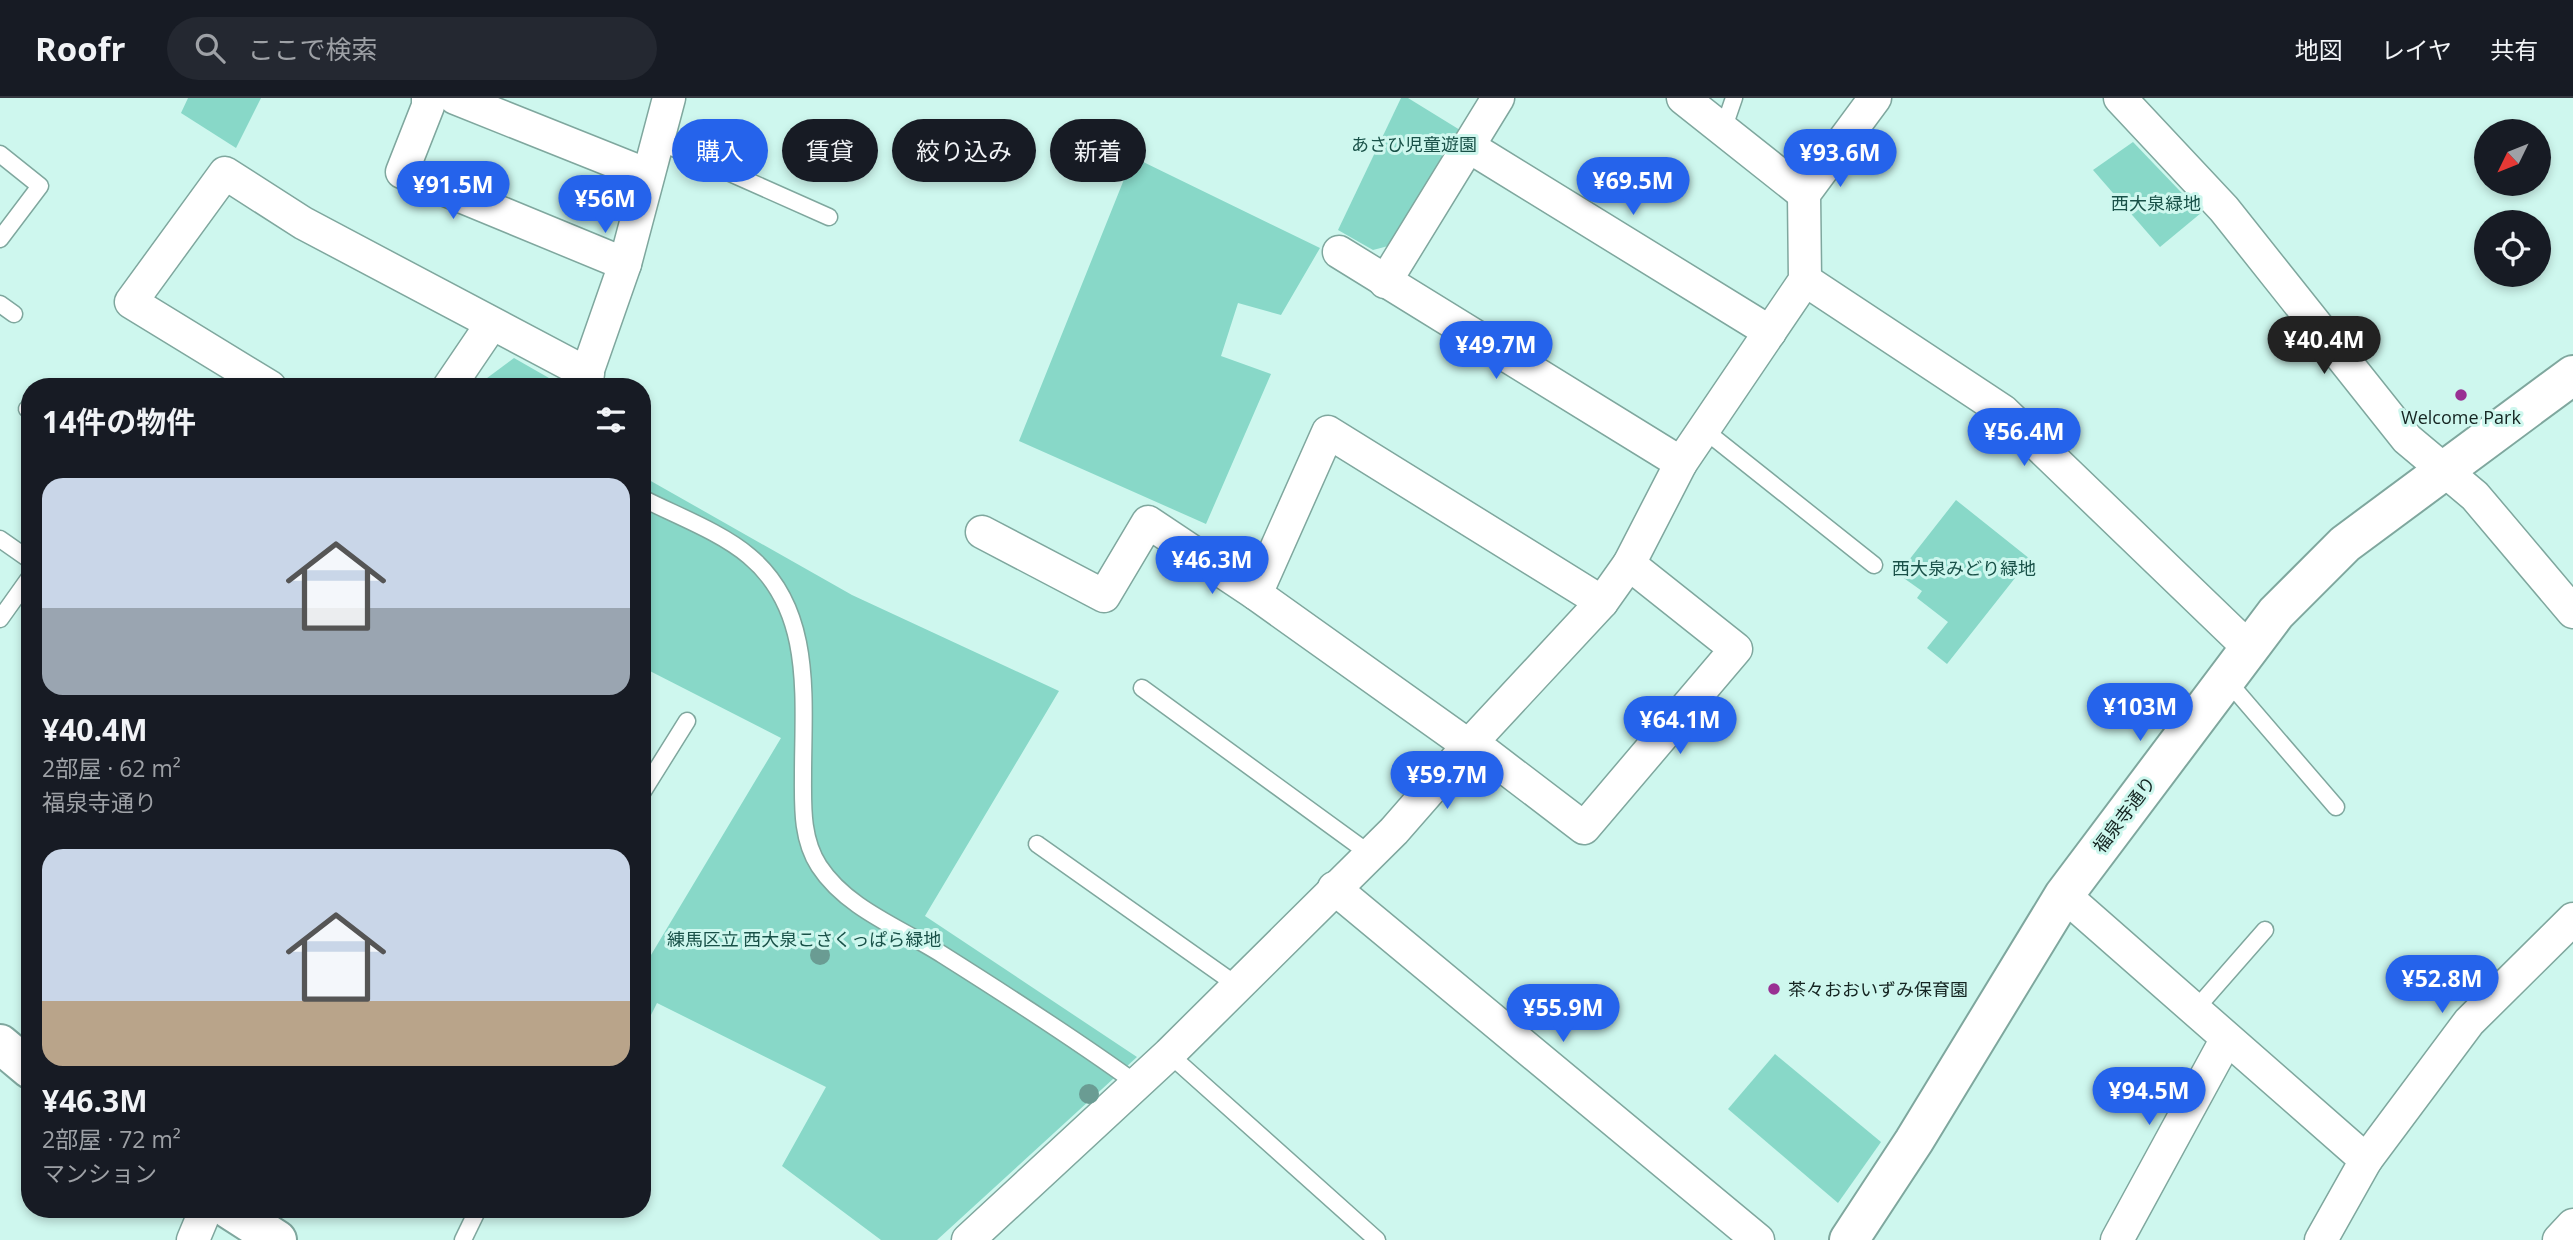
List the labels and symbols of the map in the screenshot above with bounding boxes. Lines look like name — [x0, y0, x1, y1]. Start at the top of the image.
north arrow — [2474, 119, 2552, 196]
pin: ¥93.6M — [1783, 130, 1897, 189]
park label: あさひ児童遊園 — [1351, 132, 1477, 156]
pin: ¥69.5M — [1576, 158, 1690, 217]
pin: ¥91.5M — [396, 162, 510, 221]
pin: ¥56M — [564, 176, 646, 235]
park label: 西大泉緑地 — [2111, 191, 2201, 215]
pin: ¥40.4M — [2267, 316, 2381, 376]
pin: ¥49.7M — [1439, 322, 1553, 381]
marker: Welcome Park — [2453, 387, 2469, 403]
place label: Welcome Park — [2401, 405, 2521, 429]
pin: ¥56.4M — [1967, 408, 2081, 468]
pin: ¥46.3M — [1155, 536, 1269, 596]
park label: 西大泉みどり緑地 — [1892, 556, 2036, 580]
pin: ¥103M — [2091, 684, 2189, 743]
pin: ¥64.1M — [1623, 696, 1737, 756]
pin: ¥59.7M — [1390, 752, 1504, 811]
street label: 福泉寺通り — [2087, 771, 2161, 857]
park label: 練馬区立 西大泉こさくっぱら緑地 — [667, 927, 941, 951]
pin: ¥52.8M — [2385, 956, 2499, 1015]
place label: 茶々おおいずみ保育園 — [1788, 977, 1968, 1001]
marker: 茶々おおいずみ保育園 — [1766, 981, 1782, 997]
pin: ¥55.9M — [1506, 984, 1620, 1044]
pin: ¥94.5M — [2092, 1068, 2206, 1127]

